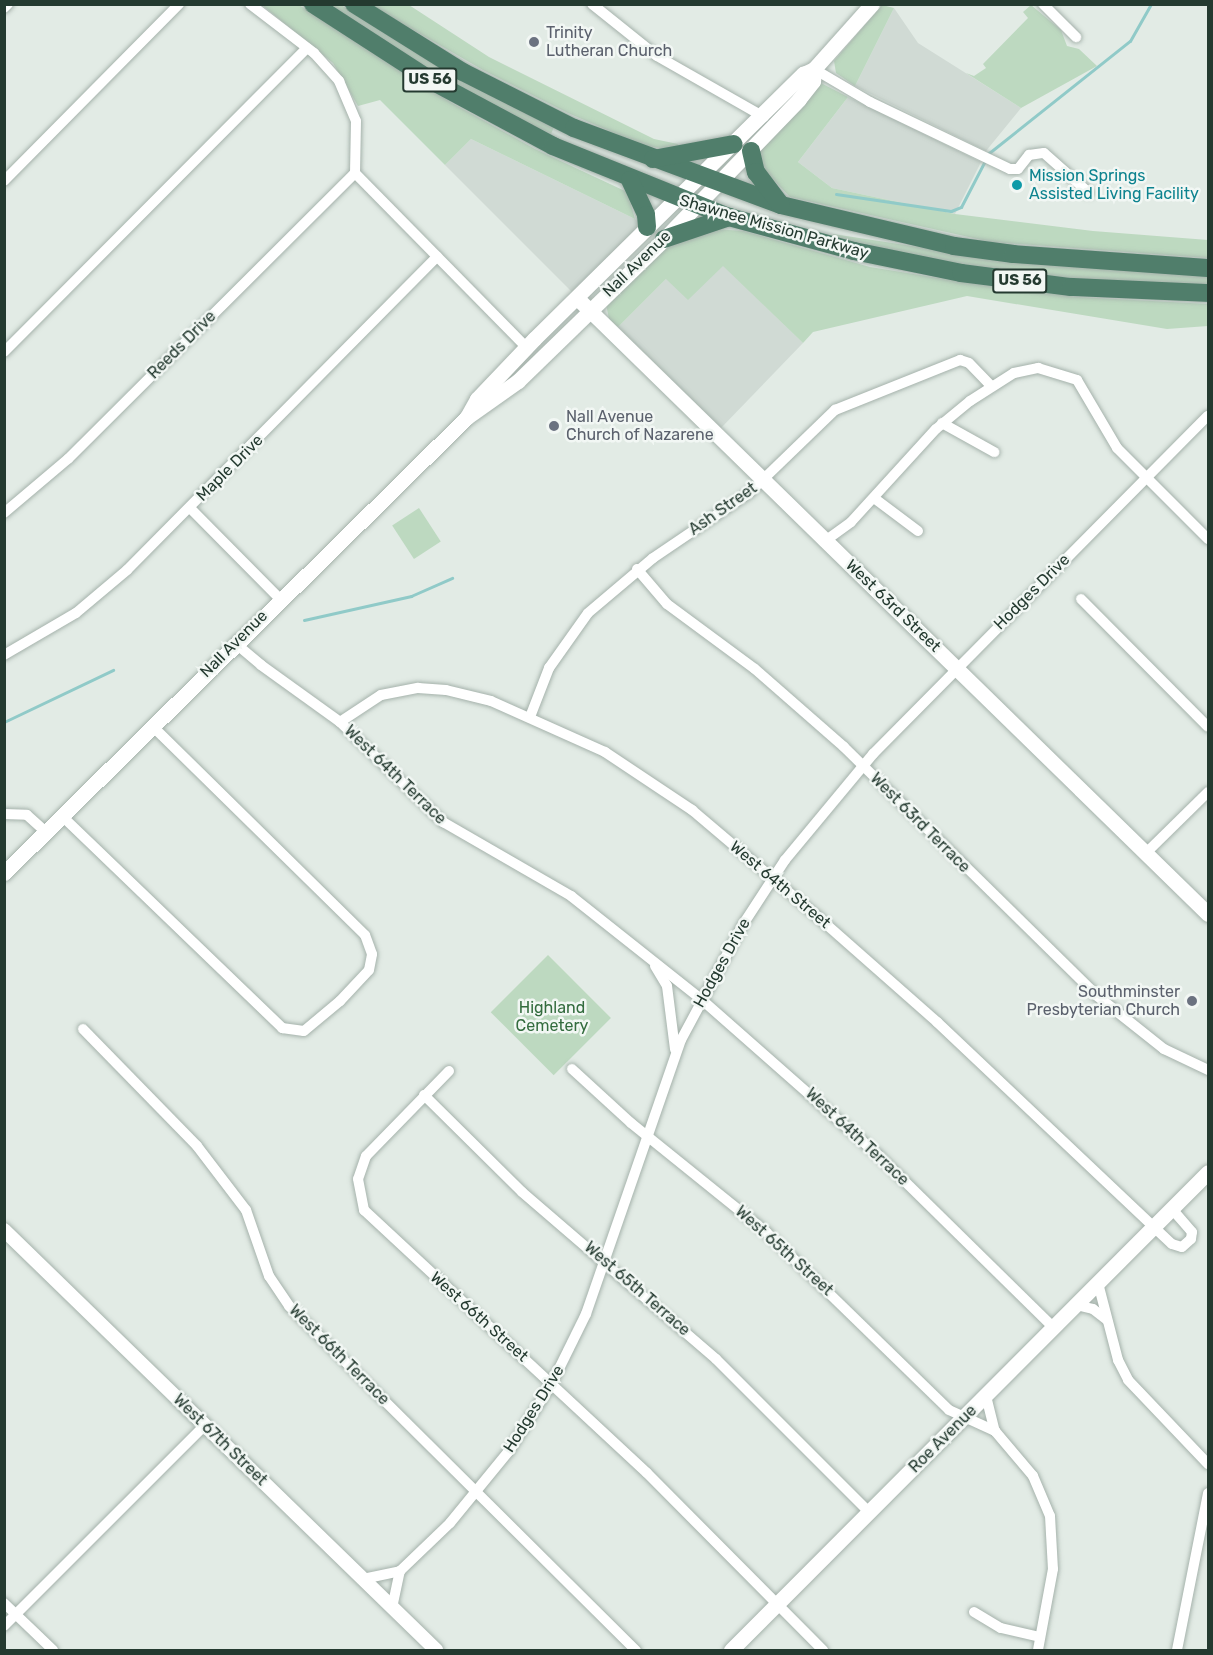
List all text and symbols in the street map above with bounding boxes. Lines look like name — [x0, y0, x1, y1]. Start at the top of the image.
place label: Trinity Lutheran Church — [546, 23, 672, 61]
marker: Trinity Lutheran Church — [527, 35, 541, 49]
road number: US 56 — [402, 68, 458, 92]
place label: Mission Springs Assisted Living Facility — [1029, 166, 1199, 204]
marker: Mission Springs Assisted Living Facility — [1010, 178, 1024, 192]
street label: Shawnee Mission Parkway — [677, 191, 871, 263]
street label: Nall Avenue — [599, 227, 675, 301]
road number: US 56 — [992, 269, 1048, 293]
street label: Reeds Drive — [144, 307, 220, 383]
place label: Nall Avenue Church of Nazarene — [566, 407, 714, 445]
marker: Nall Avenue Church of Nazarene — [547, 419, 561, 433]
street label: Maple Drive — [193, 431, 267, 505]
street label: Ash Street — [685, 479, 761, 539]
street label: Hodges Drive — [990, 550, 1074, 634]
street label: West 63rd Street — [842, 556, 944, 656]
street label: Nall Avenue — [196, 606, 272, 682]
street label: West 64th Terrace — [340, 721, 450, 829]
street label: West 63rd Terrace — [866, 769, 974, 877]
street label: West 64th Street — [726, 837, 834, 933]
street label: Hodges Drive — [690, 915, 754, 1011]
place label: Southminster Presbyterian Church — [1027, 982, 1180, 1020]
marker: Southminster Presbyterian Church — [1185, 994, 1199, 1008]
park label: Highland Cemetery — [516, 998, 588, 1036]
street label: West 64th Terrace — [801, 1084, 913, 1190]
street label: West 65th Street — [731, 1202, 837, 1300]
street label: West 65th Terrace — [580, 1238, 694, 1340]
street label: West 66th Street — [426, 1268, 532, 1366]
street label: West 66th Terrace — [285, 1301, 393, 1409]
street label: Hodges Drive — [500, 1362, 568, 1456]
street label: West 67th Street — [169, 1390, 271, 1490]
street label: Roe Avenue — [905, 1401, 981, 1477]

